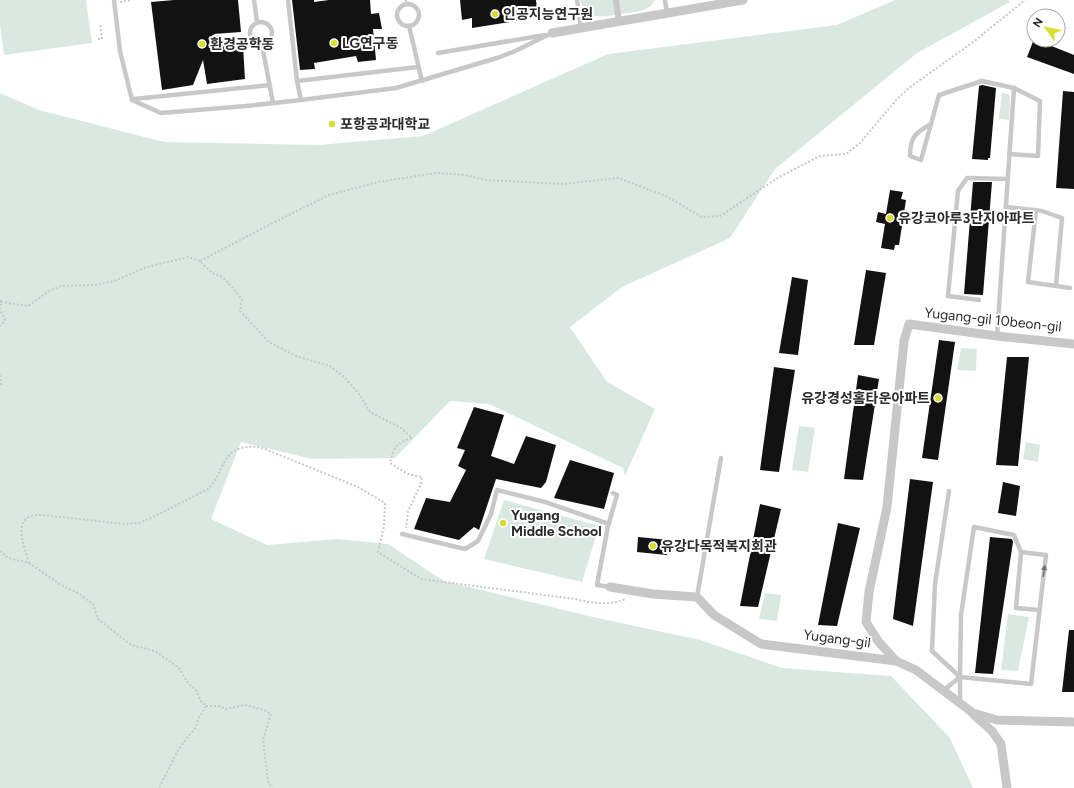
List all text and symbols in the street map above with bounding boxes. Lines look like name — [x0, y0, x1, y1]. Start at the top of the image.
place label: 인공지능연구원 — [503, 6, 593, 23]
north arrow — [1026, 8, 1066, 48]
marker: 인공지능연구원 — [490, 9, 500, 19]
text: N — [1030, 16, 1046, 30]
place label: LG연구동 — [342, 35, 399, 52]
place label: 환경공학동 — [210, 36, 275, 53]
marker: LG연구동 — [329, 38, 339, 48]
marker: 환경공학동 — [197, 39, 207, 49]
place label: 포항공과대학교 — [340, 116, 430, 133]
marker: 포항공과대학교 — [327, 119, 337, 129]
place label: 유강코아루3단지아파트 — [898, 210, 1035, 227]
marker: 유강코아루3단지아파트 — [885, 213, 895, 223]
street label: Yugang-gil 10beon-gil — [923, 304, 1063, 336]
place label: 유강경성홈타운아파트 — [801, 390, 930, 407]
marker: 유강경성홈타운아파트 — [933, 393, 943, 403]
place label: Yugang Middle School — [511, 507, 602, 540]
marker: Yugang Middle School — [498, 518, 508, 528]
place label: 유강다목적복지회관 — [661, 538, 777, 555]
marker: 유강다목적복지회관 — [648, 541, 658, 551]
one-way arrow — [1041, 565, 1047, 577]
street label: Yugang-gil — [802, 626, 872, 652]

